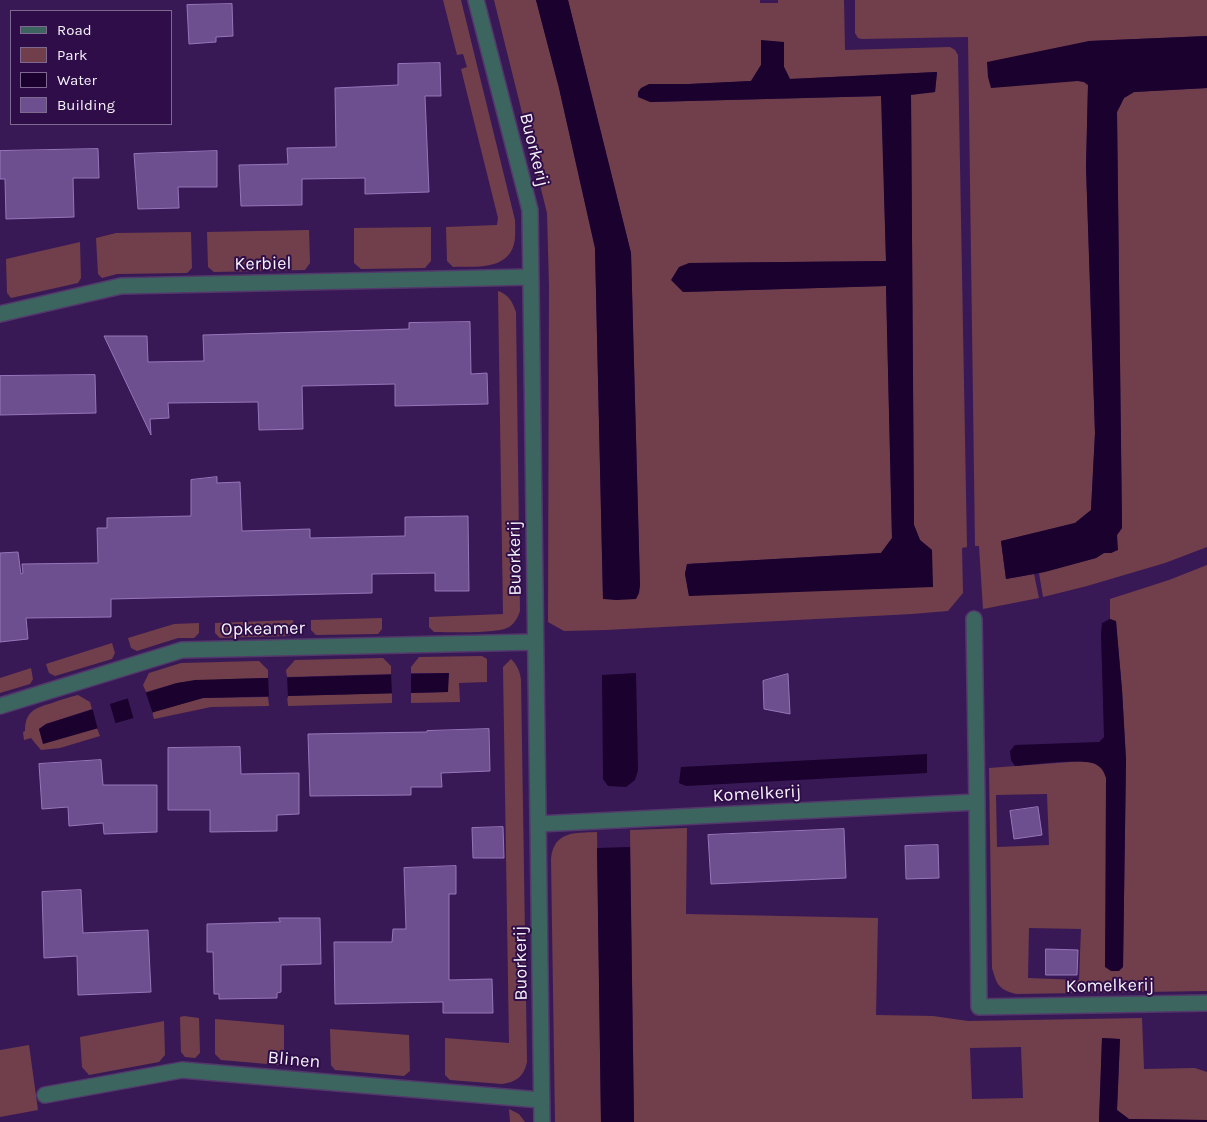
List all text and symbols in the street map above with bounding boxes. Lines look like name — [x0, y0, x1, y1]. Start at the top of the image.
legend — [10, 10, 172, 125]
text: Road — [57, 21, 92, 39]
text: Park — [57, 46, 87, 64]
text: Water — [57, 71, 97, 89]
text: Building — [57, 96, 115, 114]
street label: Buorkerij — [514, 111, 554, 189]
street label: Kerbiel — [234, 253, 292, 275]
street label: Buorkerij — [504, 520, 526, 596]
street label: Opkeamer — [221, 617, 305, 641]
street label: Komelkerij — [712, 781, 802, 807]
street label: Buorkerij — [510, 925, 532, 1001]
street label: Komelkerij — [1065, 974, 1155, 998]
street label: Blinen — [267, 1047, 321, 1073]

